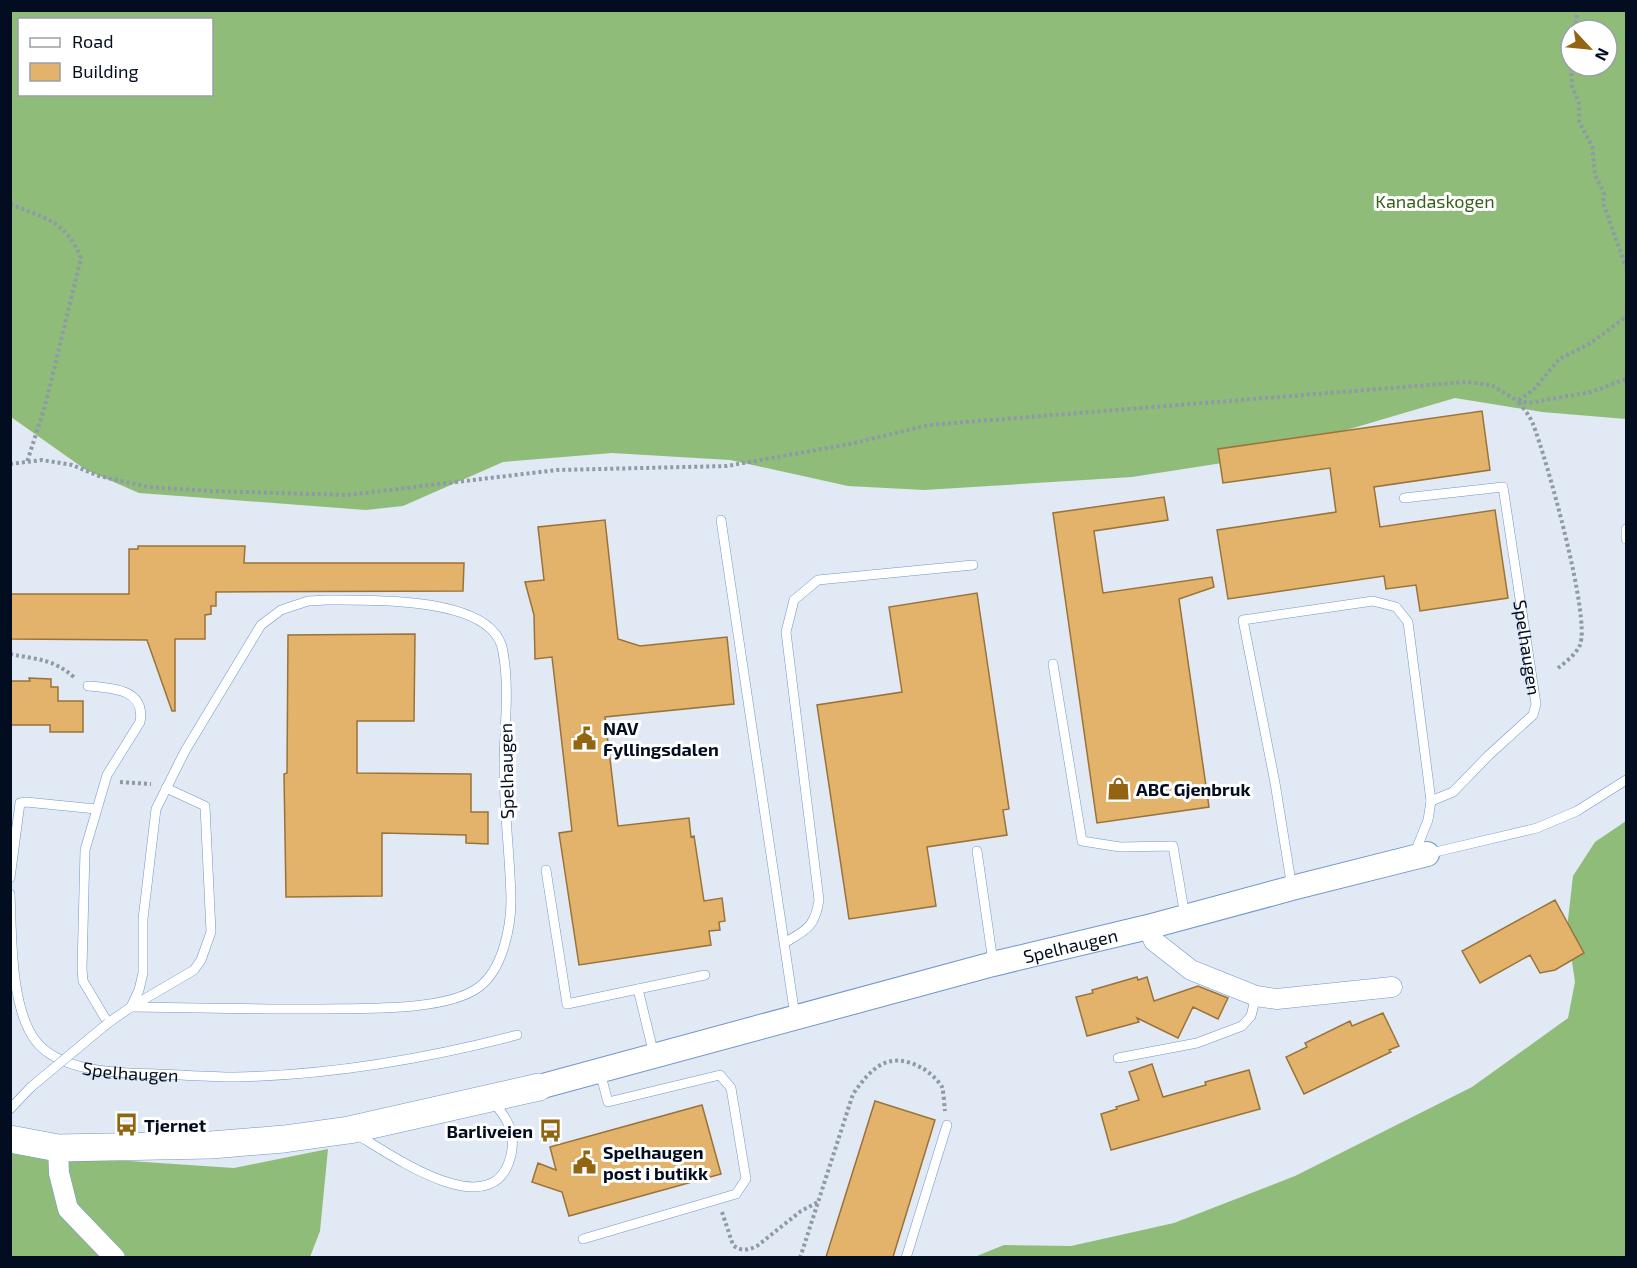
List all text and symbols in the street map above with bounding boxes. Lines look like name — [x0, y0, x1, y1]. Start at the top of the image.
legend — [18, 18, 213, 96]
north arrow — [1559, 18, 1619, 78]
text: Road — [72, 30, 113, 52]
text: N — [1592, 45, 1614, 64]
text: Building — [72, 60, 139, 82]
park label: Kanadaskogen — [1375, 190, 1495, 212]
street label: Spelhaugen — [1509, 598, 1546, 697]
place label: NAV Fyllingsdalen — [603, 717, 719, 760]
street label: Spelhaugen — [494, 723, 518, 819]
public building icon: NAV Fyllingsdalen — [572, 725, 598, 751]
shop icon: ABC Gjenbruk — [1105, 776, 1131, 802]
place label: ABC Gjenbruk — [1136, 778, 1250, 800]
street label: Spelhaugen — [1021, 924, 1120, 967]
street label: Spelhaugen — [80, 1056, 179, 1086]
bus stop icon: Tjernet — [113, 1112, 139, 1138]
place label: Tjernet — [144, 1114, 207, 1136]
bus stop icon: Barliveien — [538, 1118, 564, 1144]
place label: Barliveien — [447, 1120, 533, 1142]
place label: Spelhaugen post i butikk — [603, 1141, 708, 1184]
public building icon: Spelhaugen post i butikk — [572, 1149, 598, 1175]

